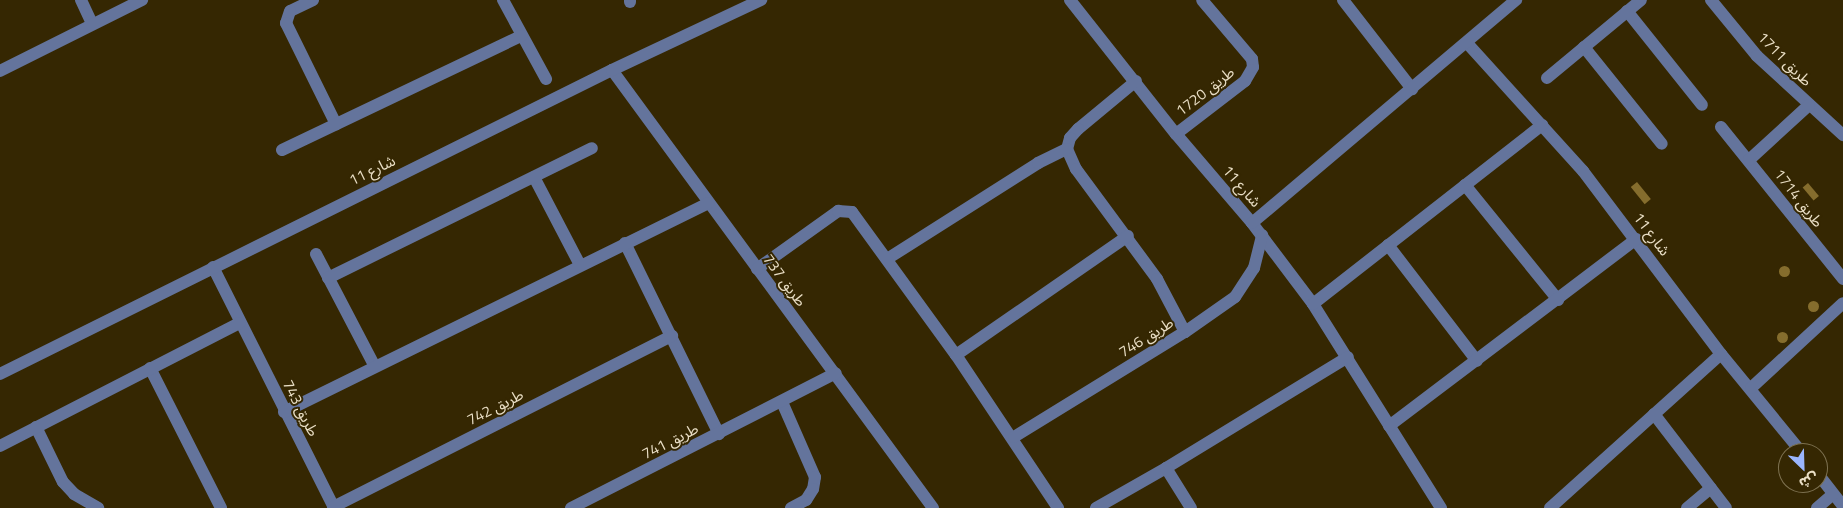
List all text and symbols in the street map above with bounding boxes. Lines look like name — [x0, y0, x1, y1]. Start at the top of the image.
street label: طريق 1711 — [1754, 28, 1816, 90]
street label: طريق 1720 — [1172, 63, 1238, 119]
street label: شارع 11 — [346, 151, 398, 189]
street label: شارع 11 — [1219, 161, 1265, 211]
street label: طريق 1714 — [1771, 165, 1827, 231]
street label: شارع 11 — [1630, 209, 1674, 259]
street label: طريق 737 — [760, 250, 810, 310]
street label: طريق 746 — [1115, 313, 1177, 361]
street label: طريق 743 — [279, 377, 323, 439]
street label: طريق 742 — [464, 385, 526, 429]
street label: طريق 741 — [639, 419, 701, 463]
north arrow — [1778, 443, 1828, 493]
text: ش — [1796, 468, 1822, 495]

